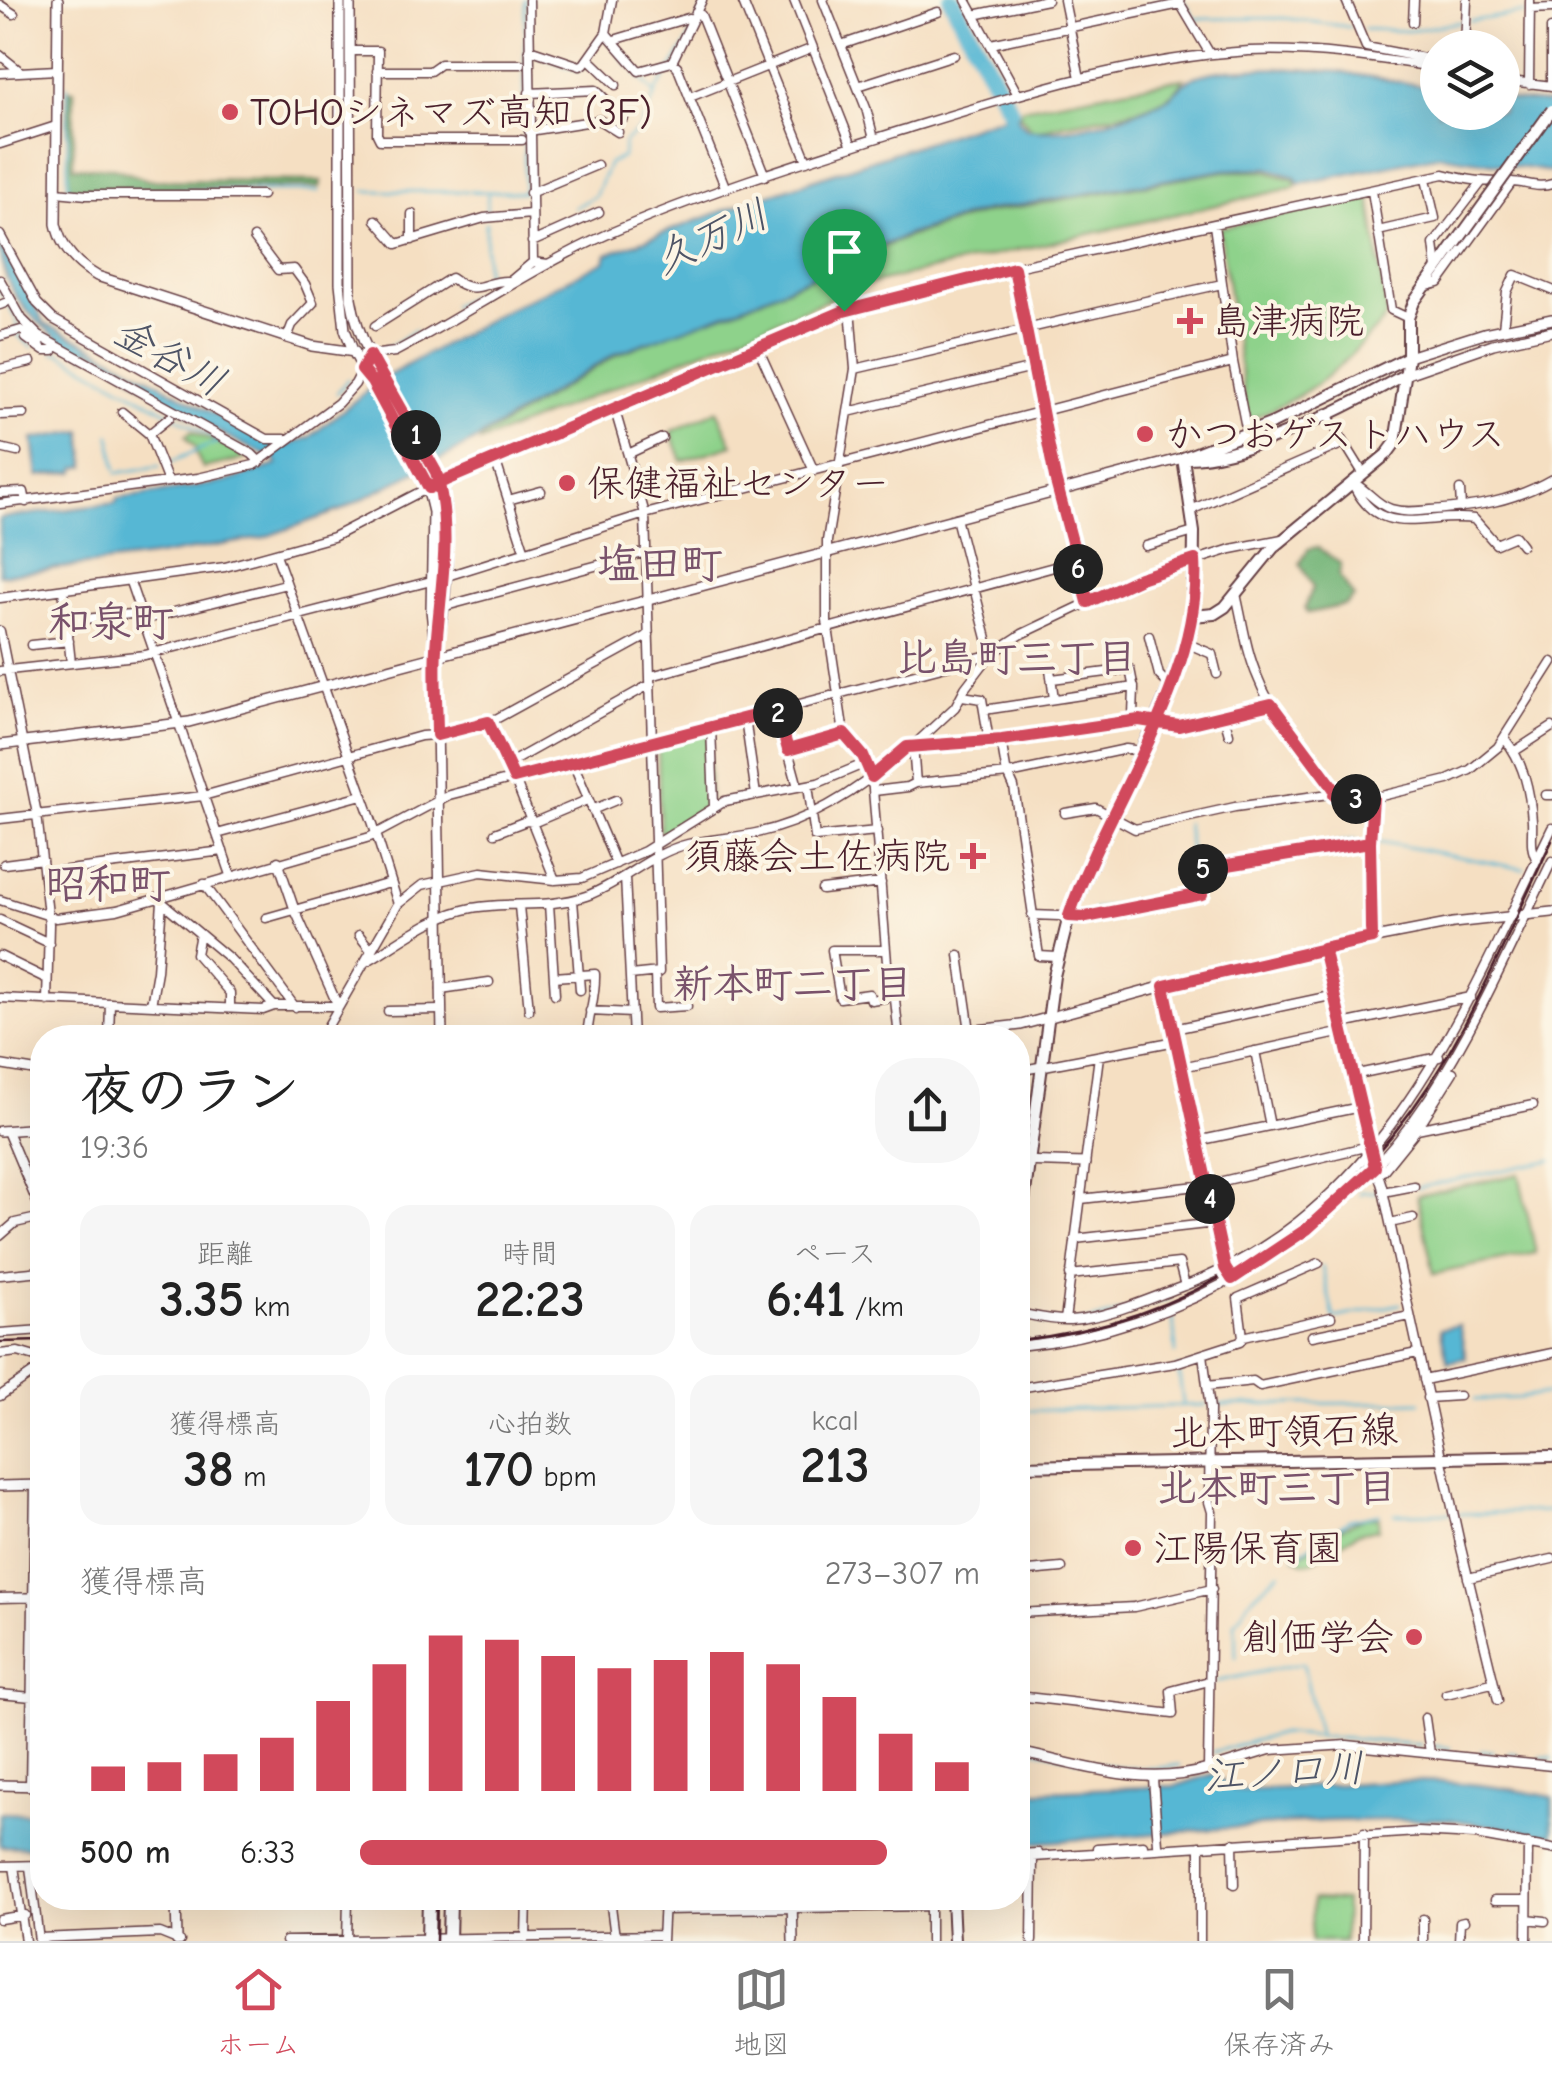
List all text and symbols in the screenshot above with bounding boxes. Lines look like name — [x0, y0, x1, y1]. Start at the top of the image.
map controls — [1420, 30, 1520, 130]
button: layers — [1420, 30, 1520, 130]
place label: TOHOシネマズ高知 (3F) — [250, 91, 652, 135]
marker: TOHOシネマズ高知 (3F) — [219, 101, 241, 123]
water label: 久万川 — [647, 191, 776, 283]
pin — [802, 209, 887, 312]
icon: arrive — [817, 224, 872, 279]
place label: 島津病院 — [1212, 300, 1364, 344]
water label: 金谷川 — [106, 308, 233, 406]
marker: 島津病院 — [1177, 308, 1203, 334]
pin: 1 — [391, 410, 441, 460]
place label: かつおゲストハウス — [1165, 413, 1505, 457]
text: 1 — [410, 419, 422, 451]
marker: かつおゲストハウス — [1134, 423, 1156, 445]
place label: 保健福祉センター — [587, 462, 889, 506]
marker: 保健福祉センター — [556, 472, 578, 494]
district label: 塩田町 — [597, 540, 723, 589]
pin: 6 — [1053, 544, 1103, 594]
text: 6 — [1071, 553, 1085, 585]
district label: 和泉町 — [48, 598, 174, 647]
district label: 比島町三丁目 — [897, 635, 1137, 681]
pin: 2 — [753, 688, 803, 738]
text: 2 — [771, 697, 785, 729]
pin: 3 — [1331, 774, 1381, 824]
text: 3 — [1349, 783, 1363, 815]
place label: 須藤会土佐病院 — [684, 835, 950, 879]
marker: 須藤会土佐病院 — [960, 843, 986, 869]
pin: 5 — [1178, 844, 1228, 894]
text: 5 — [1196, 853, 1210, 885]
district label: 昭和町 — [45, 860, 171, 909]
district label: 新本町二丁目 — [673, 961, 913, 1007]
button: share — [875, 1058, 980, 1163]
text: 夜のラン — [80, 1059, 300, 1123]
text: 19:36 — [80, 1129, 149, 1166]
pin: 4 — [1185, 1174, 1235, 1224]
text: 4 — [1203, 1183, 1217, 1215]
text: 距離 — [197, 1238, 253, 1270]
text: 時間 — [502, 1238, 558, 1270]
text: ペース — [794, 1238, 876, 1270]
text: 3.35 — [160, 1271, 244, 1329]
text: 22:23 — [475, 1271, 585, 1329]
text: 6:41 — [766, 1271, 846, 1329]
text: km — [244, 1291, 290, 1323]
text: /km — [846, 1291, 904, 1323]
text: kcal — [811, 1405, 859, 1437]
text: 獲得標高 — [169, 1408, 281, 1440]
text: 心拍数 — [488, 1408, 572, 1440]
street label: 北本町領石線 — [1170, 1408, 1398, 1456]
text: 213 — [800, 1437, 870, 1495]
text: 38 — [184, 1441, 234, 1499]
text: 170 — [463, 1441, 534, 1499]
text: m — [234, 1461, 266, 1493]
text: bpm — [534, 1461, 597, 1493]
district label: 北本町三丁目 — [1157, 1465, 1397, 1511]
place label: 江陽保育園 — [1153, 1527, 1343, 1571]
marker: 江陽保育園 — [1122, 1537, 1144, 1559]
text: 273–307 m — [825, 1555, 980, 1592]
text: 獲得標高 — [80, 1563, 208, 1600]
place label: 創価学会 — [1242, 1616, 1394, 1660]
marker: 創価学会 — [1403, 1626, 1425, 1648]
water label: 江ノ口川 — [1203, 1745, 1365, 1799]
text: 500 m — [80, 1834, 170, 1871]
text: 6:33 — [240, 1834, 296, 1871]
tab: ホーム — [217, 1962, 300, 2062]
tab: 地図 — [733, 1962, 789, 2062]
tab: 保存済み — [1223, 1962, 1335, 2062]

